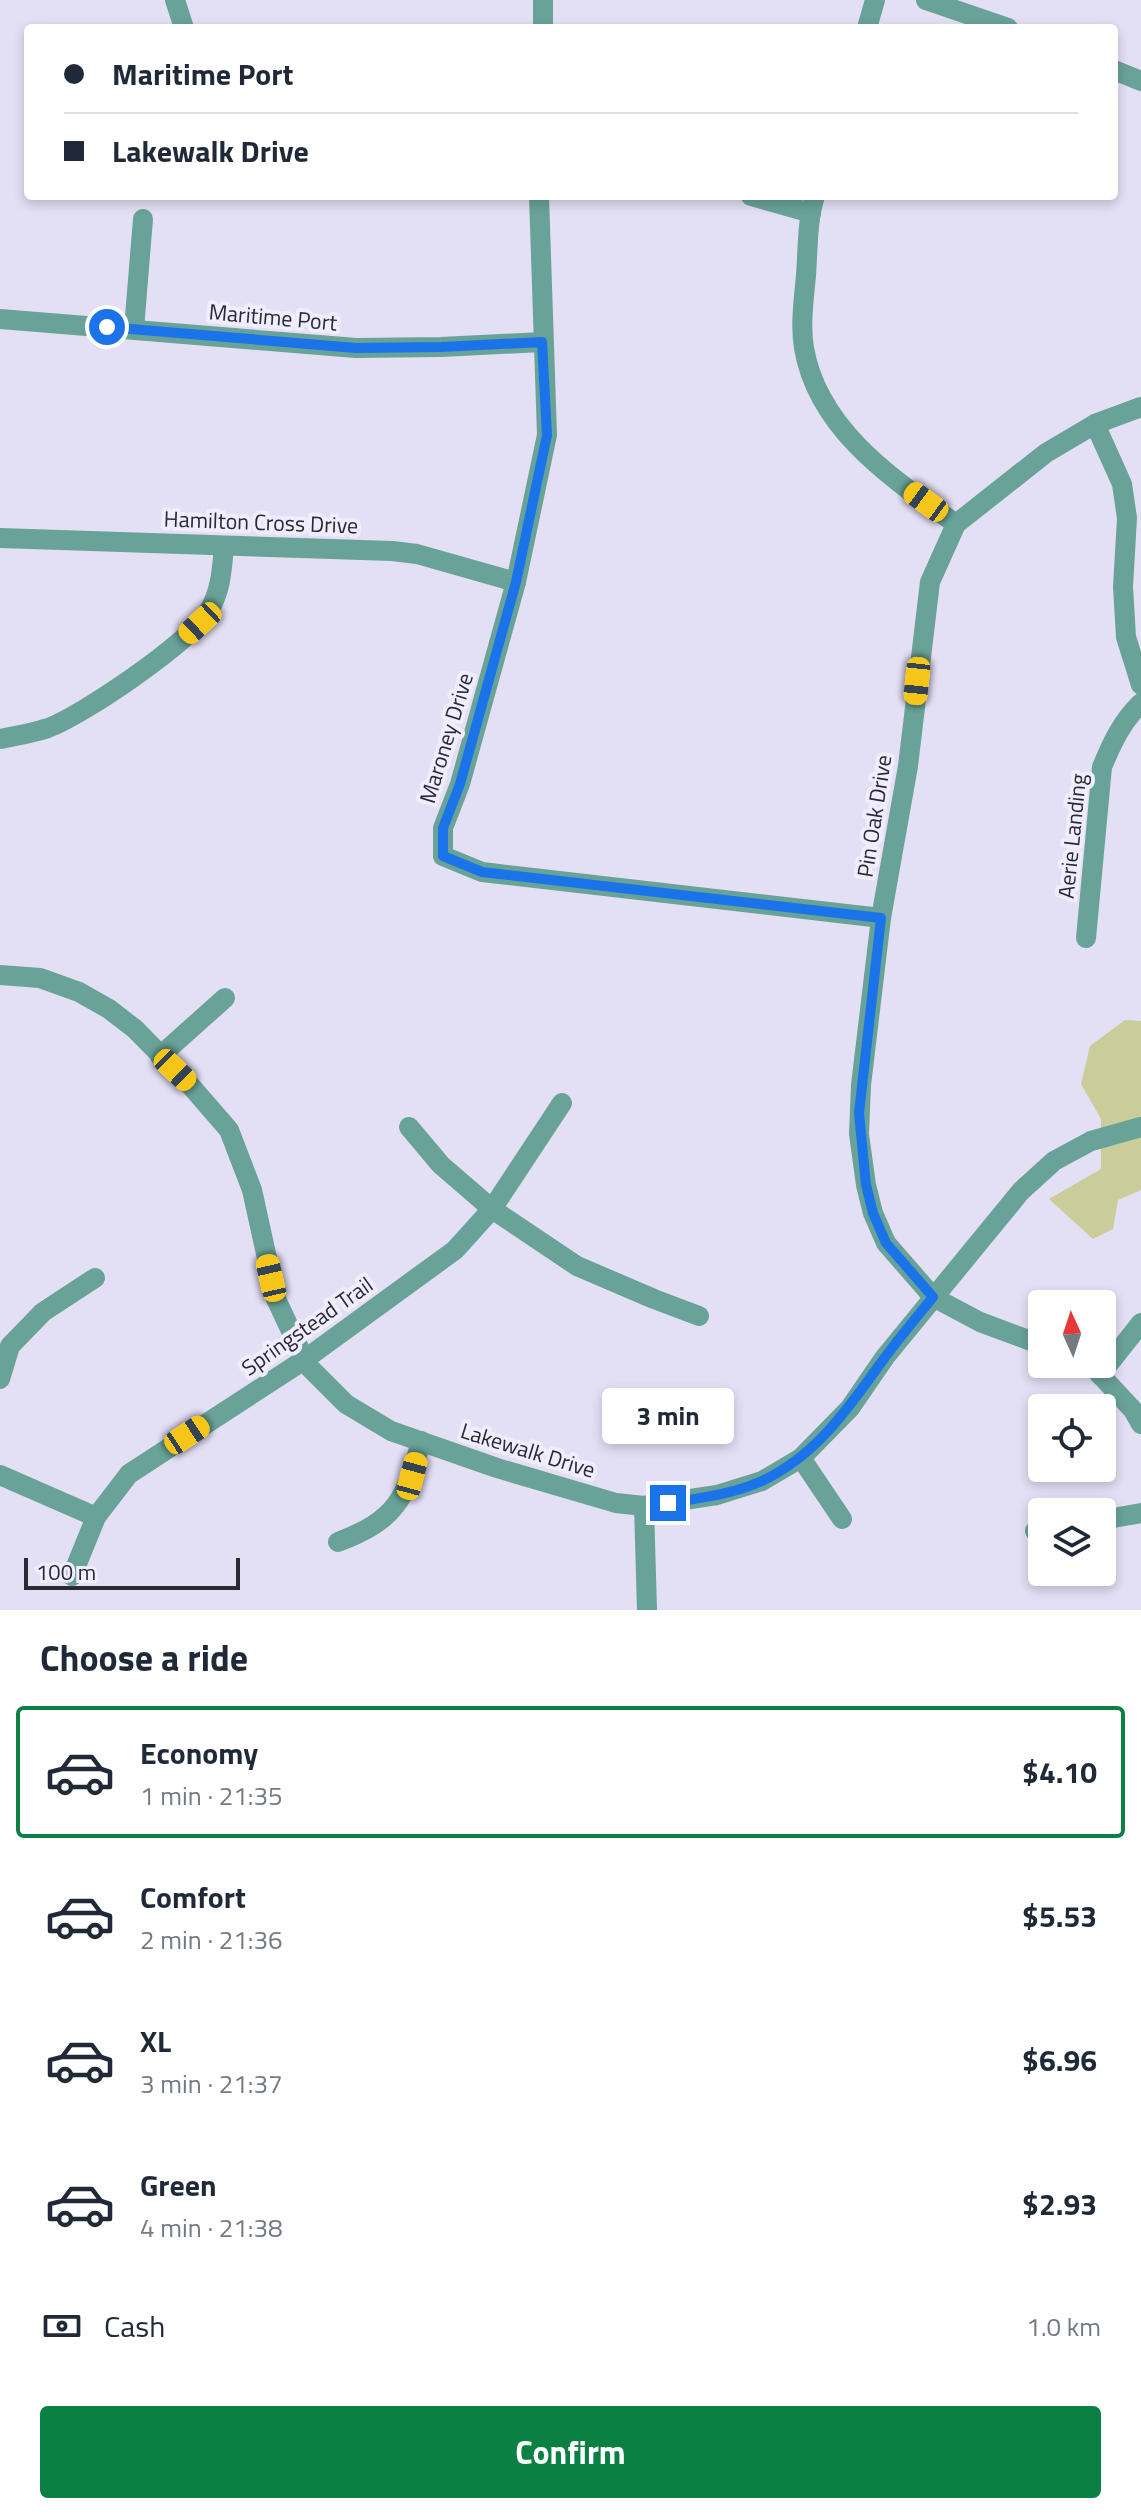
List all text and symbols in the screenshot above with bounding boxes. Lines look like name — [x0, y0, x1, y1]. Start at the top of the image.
text: Maritime Port — [112, 51, 293, 97]
text: Lakewalk Drive — [112, 128, 309, 174]
street label: Maritime Port — [207, 294, 339, 340]
route start — [89, 309, 125, 345]
car — [900, 478, 952, 526]
street label: Hamilton Cross Drive — [163, 502, 359, 542]
car — [174, 598, 226, 648]
car — [903, 656, 931, 706]
street label: Maroney Drive — [410, 669, 482, 807]
street label: Pin Oak Drive — [848, 752, 900, 880]
street label: Aerie Landing — [1049, 772, 1095, 900]
car — [149, 1045, 201, 1095]
car — [254, 1252, 288, 1304]
street label: Springstead Trail — [234, 1268, 380, 1384]
north arrow — [1028, 1290, 1116, 1378]
map controls — [1028, 1290, 1116, 1586]
callout: 3 min — [602, 1387, 734, 1443]
button: locate — [1028, 1394, 1116, 1482]
text: 3 min — [636, 1396, 700, 1435]
car — [160, 1412, 214, 1458]
street label: Lakewalk Drive — [457, 1413, 599, 1487]
car — [394, 1450, 430, 1502]
route end — [650, 1485, 686, 1521]
button: layers — [1028, 1498, 1116, 1586]
scale bar — [24, 1554, 240, 1590]
text: 100 m — [36, 1555, 96, 1589]
text: Choose a ride — [40, 1630, 248, 1685]
text: Economy — [140, 1730, 258, 1776]
icon: car — [44, 1736, 116, 1808]
text: $4.10 — [1022, 1749, 1097, 1795]
text: 1 min · 21:35 — [140, 1776, 283, 1815]
text: Comfort — [140, 1874, 246, 1920]
icon: car — [44, 1880, 116, 1952]
text: $5.53 — [1022, 1893, 1097, 1939]
text: 2 min · 21:36 — [140, 1920, 283, 1959]
text: XL — [140, 2018, 171, 2064]
icon: car — [44, 2024, 116, 2096]
text: $6.96 — [1022, 2037, 1097, 2083]
text: 3 min · 21:37 — [140, 2064, 283, 2103]
text: Green — [140, 2162, 217, 2208]
icon: car — [44, 2168, 116, 2240]
text: $2.93 — [1022, 2181, 1097, 2227]
text: 4 min · 21:38 — [140, 2208, 283, 2247]
text: Cash — [104, 2303, 165, 2349]
icon: cash — [40, 2304, 84, 2348]
text: 1.0 km — [1026, 2307, 1101, 2346]
button: Confirm — [40, 2406, 1101, 2498]

